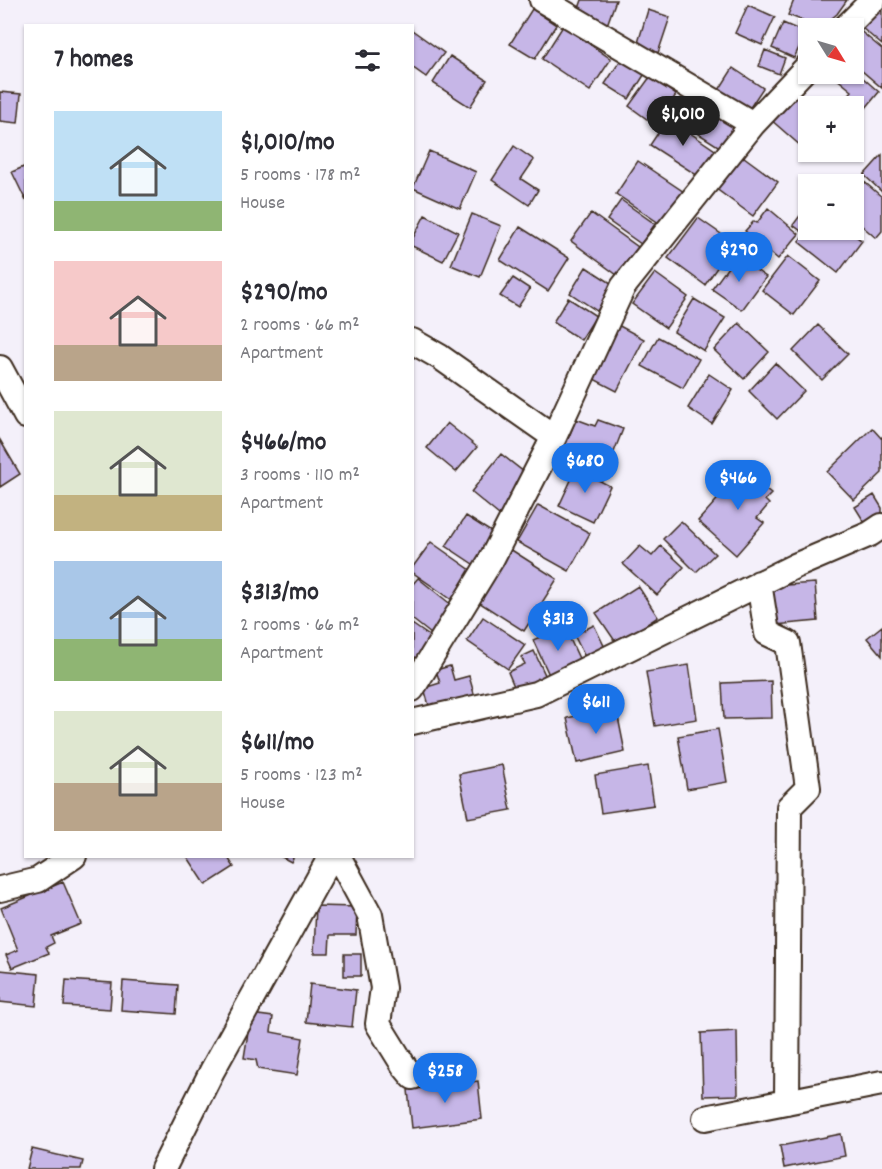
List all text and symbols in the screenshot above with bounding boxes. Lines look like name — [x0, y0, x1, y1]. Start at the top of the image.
north arrow — [798, 18, 864, 84]
map controls — [798, 18, 864, 240]
text: 7 homes — [54, 42, 134, 79]
icon: filters — [351, 44, 384, 77]
pin: $1,010 — [634, 96, 732, 147]
button: + — [798, 96, 864, 162]
text: $1,010 — [661, 101, 705, 129]
text: $1,010/mo — [240, 125, 335, 162]
icon: home — [102, 135, 174, 207]
text: 5 rooms · 178 m² — [240, 162, 361, 190]
button: − — [798, 174, 864, 240]
text: House — [240, 190, 285, 218]
pin: $290 — [703, 232, 775, 283]
text: $290 — [720, 237, 758, 265]
text: $290/mo — [240, 275, 327, 312]
icon: home — [102, 285, 174, 357]
text: 2 rooms · 66 m² — [240, 312, 360, 340]
text: Apartment — [240, 340, 323, 368]
text: $466/mo — [240, 425, 326, 462]
icon: home — [102, 435, 174, 507]
pin: $680 — [549, 443, 621, 494]
text: $680 — [566, 448, 604, 476]
pin: $466 — [702, 460, 774, 511]
text: 3 rooms · 110 m² — [240, 462, 360, 490]
text: $466 — [719, 465, 757, 493]
text: Apartment — [240, 490, 323, 518]
text: $313/mo — [240, 575, 319, 612]
icon: home — [102, 585, 174, 657]
pin: $313 — [522, 601, 594, 652]
text: $313 — [542, 606, 574, 634]
text: 2 rooms · 66 m² — [240, 612, 360, 640]
text: Apartment — [240, 640, 323, 668]
pin: $611 — [560, 684, 632, 735]
text: $611 — [582, 689, 610, 717]
text: $611/mo — [240, 725, 314, 762]
icon: home — [102, 735, 174, 807]
text: 5 rooms · 123 m² — [240, 762, 363, 790]
text: House — [240, 790, 285, 818]
pin: $258 — [409, 1053, 481, 1104]
text: $258 — [427, 1058, 463, 1086]

